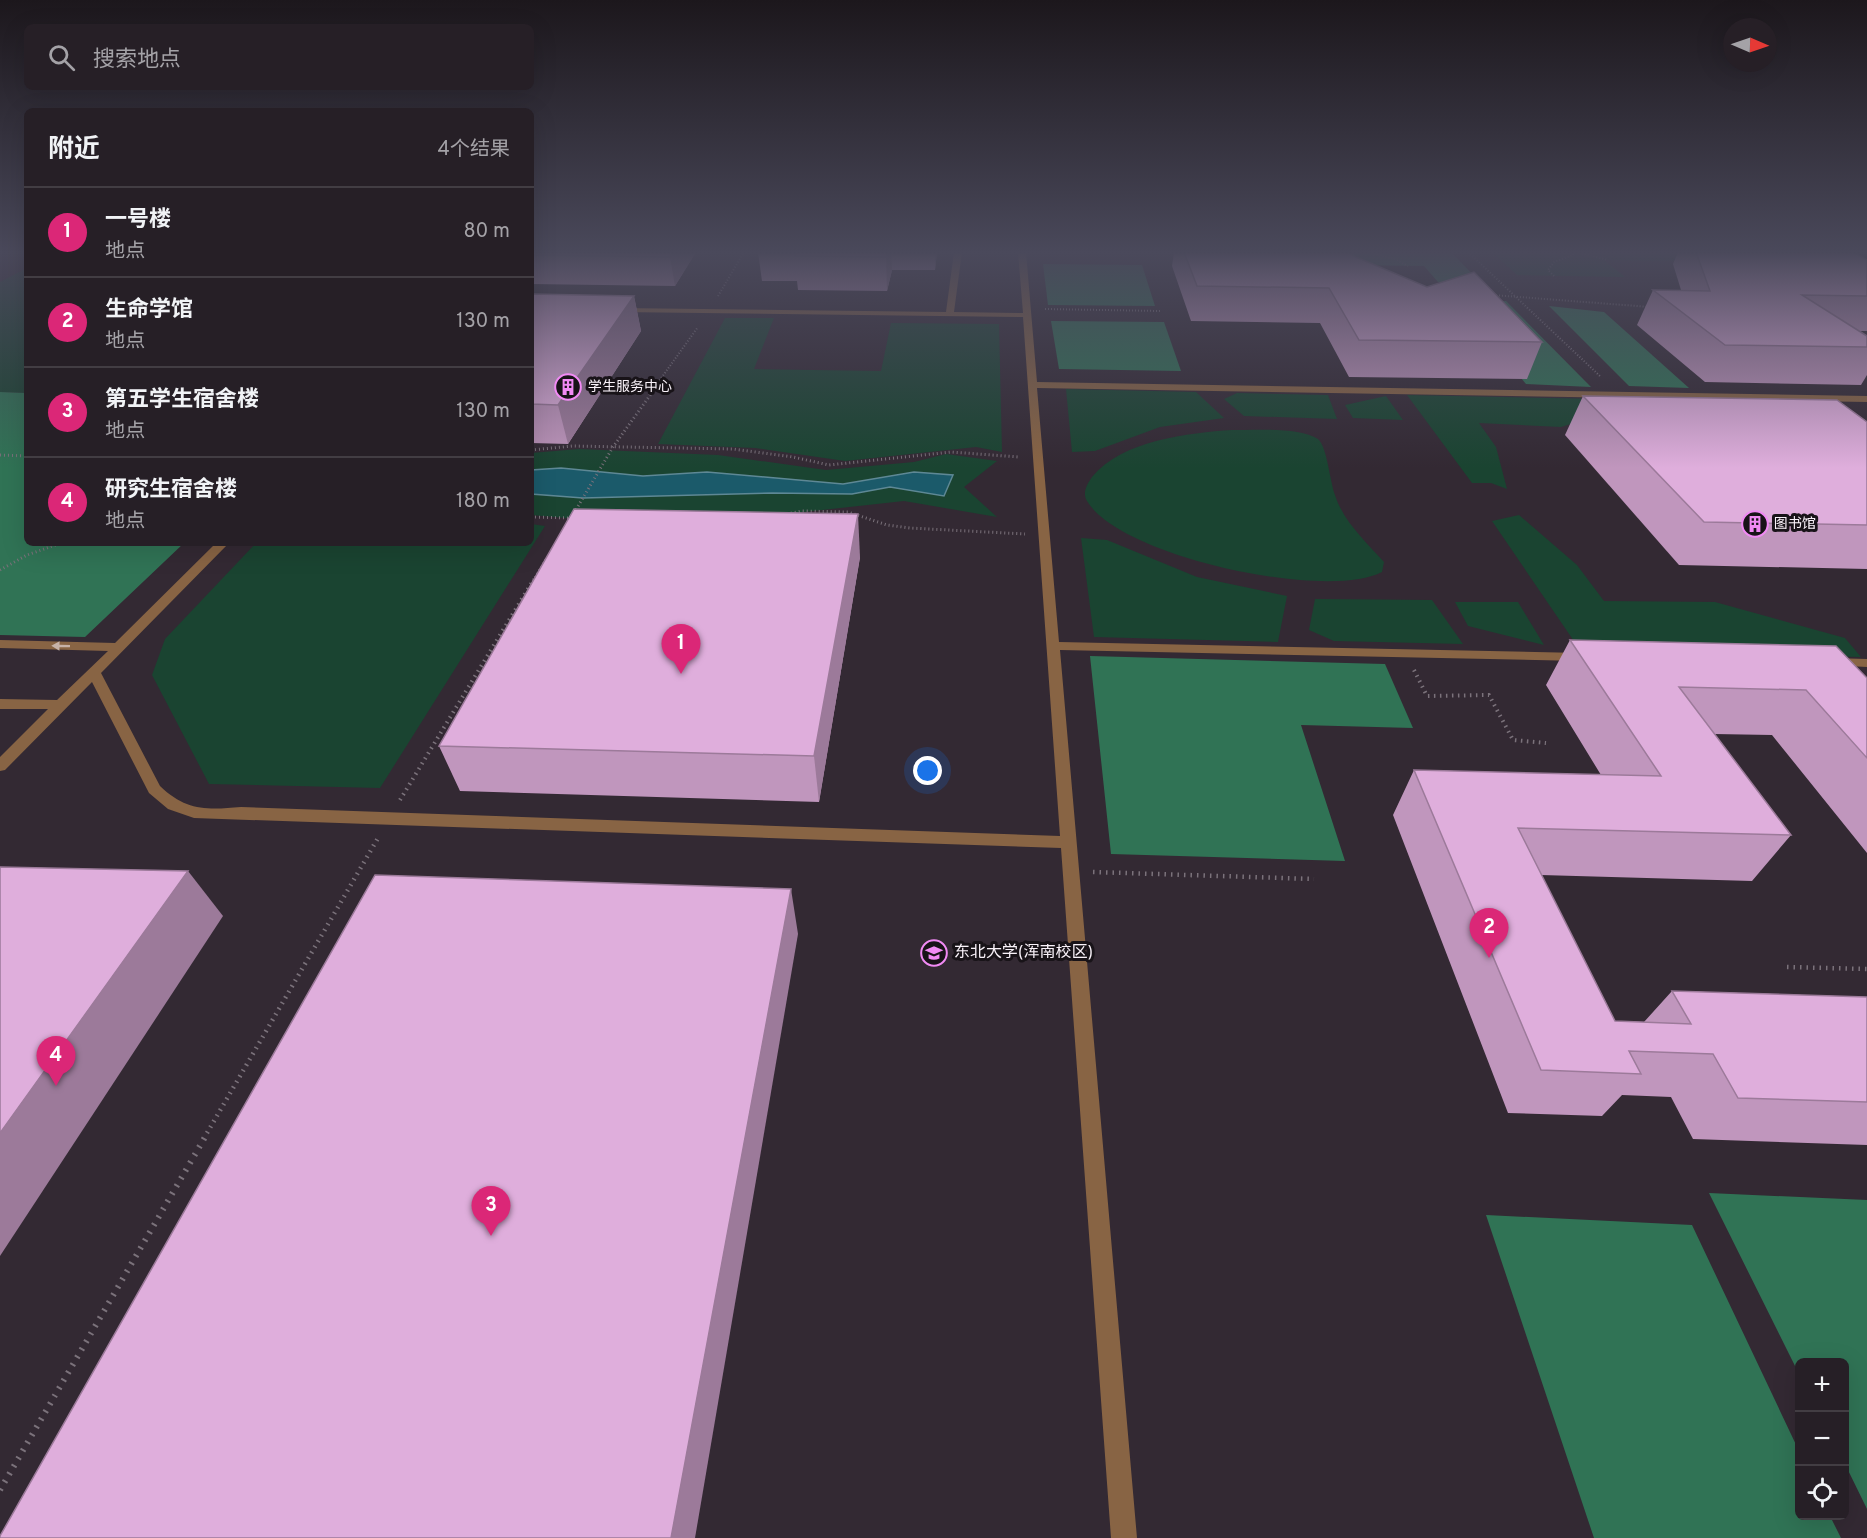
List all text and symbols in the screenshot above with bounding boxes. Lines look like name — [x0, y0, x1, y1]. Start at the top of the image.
north arrow — [1723, 18, 1777, 72]
search box — [24, 24, 534, 90]
icon: search — [45, 41, 78, 74]
text: 搜索地点 — [93, 47, 181, 74]
text: 附近 — [48, 134, 100, 167]
text: 4个结果 — [438, 137, 510, 163]
text: 一号楼 — [105, 207, 171, 234]
text: 1 — [64, 219, 72, 245]
text: 80 m — [464, 219, 510, 245]
text: 地点 — [105, 239, 145, 265]
text: 生命学馆 — [105, 297, 193, 324]
text: 2 — [61, 309, 74, 335]
text: 130 m — [456, 309, 510, 335]
text: 地点 — [105, 329, 145, 355]
building icon: 学生服务中心 — [553, 372, 583, 402]
place label: 学生服务中心 — [588, 379, 672, 396]
text: 第五学生宿舍楼 — [105, 387, 259, 414]
text: 3 — [62, 399, 74, 425]
text: 130 m — [456, 399, 510, 425]
text: 地点 — [105, 419, 145, 445]
text: 研究生宿舍楼 — [105, 477, 237, 504]
text: 4 — [61, 489, 74, 515]
text: 180 m — [456, 489, 510, 515]
text: 地点 — [105, 509, 145, 535]
building icon: 图书馆 — [1740, 509, 1770, 539]
place label: 图书馆 — [1774, 516, 1816, 533]
pin: 1 — [662, 624, 700, 674]
one-way arrow — [51, 641, 70, 650]
your location — [913, 756, 942, 785]
pin: 2 — [1470, 908, 1508, 958]
school or university icon: 东北大学(浑南校区) — [919, 938, 949, 968]
place label: 东北大学(浑南校区) — [954, 943, 1093, 963]
pin: 4 — [36, 1036, 76, 1086]
pin: 3 — [472, 1186, 510, 1236]
map controls — [1795, 1358, 1849, 1520]
button: + — [1795, 1358, 1849, 1412]
button: − — [1795, 1412, 1849, 1466]
button: locate — [1795, 1466, 1849, 1520]

